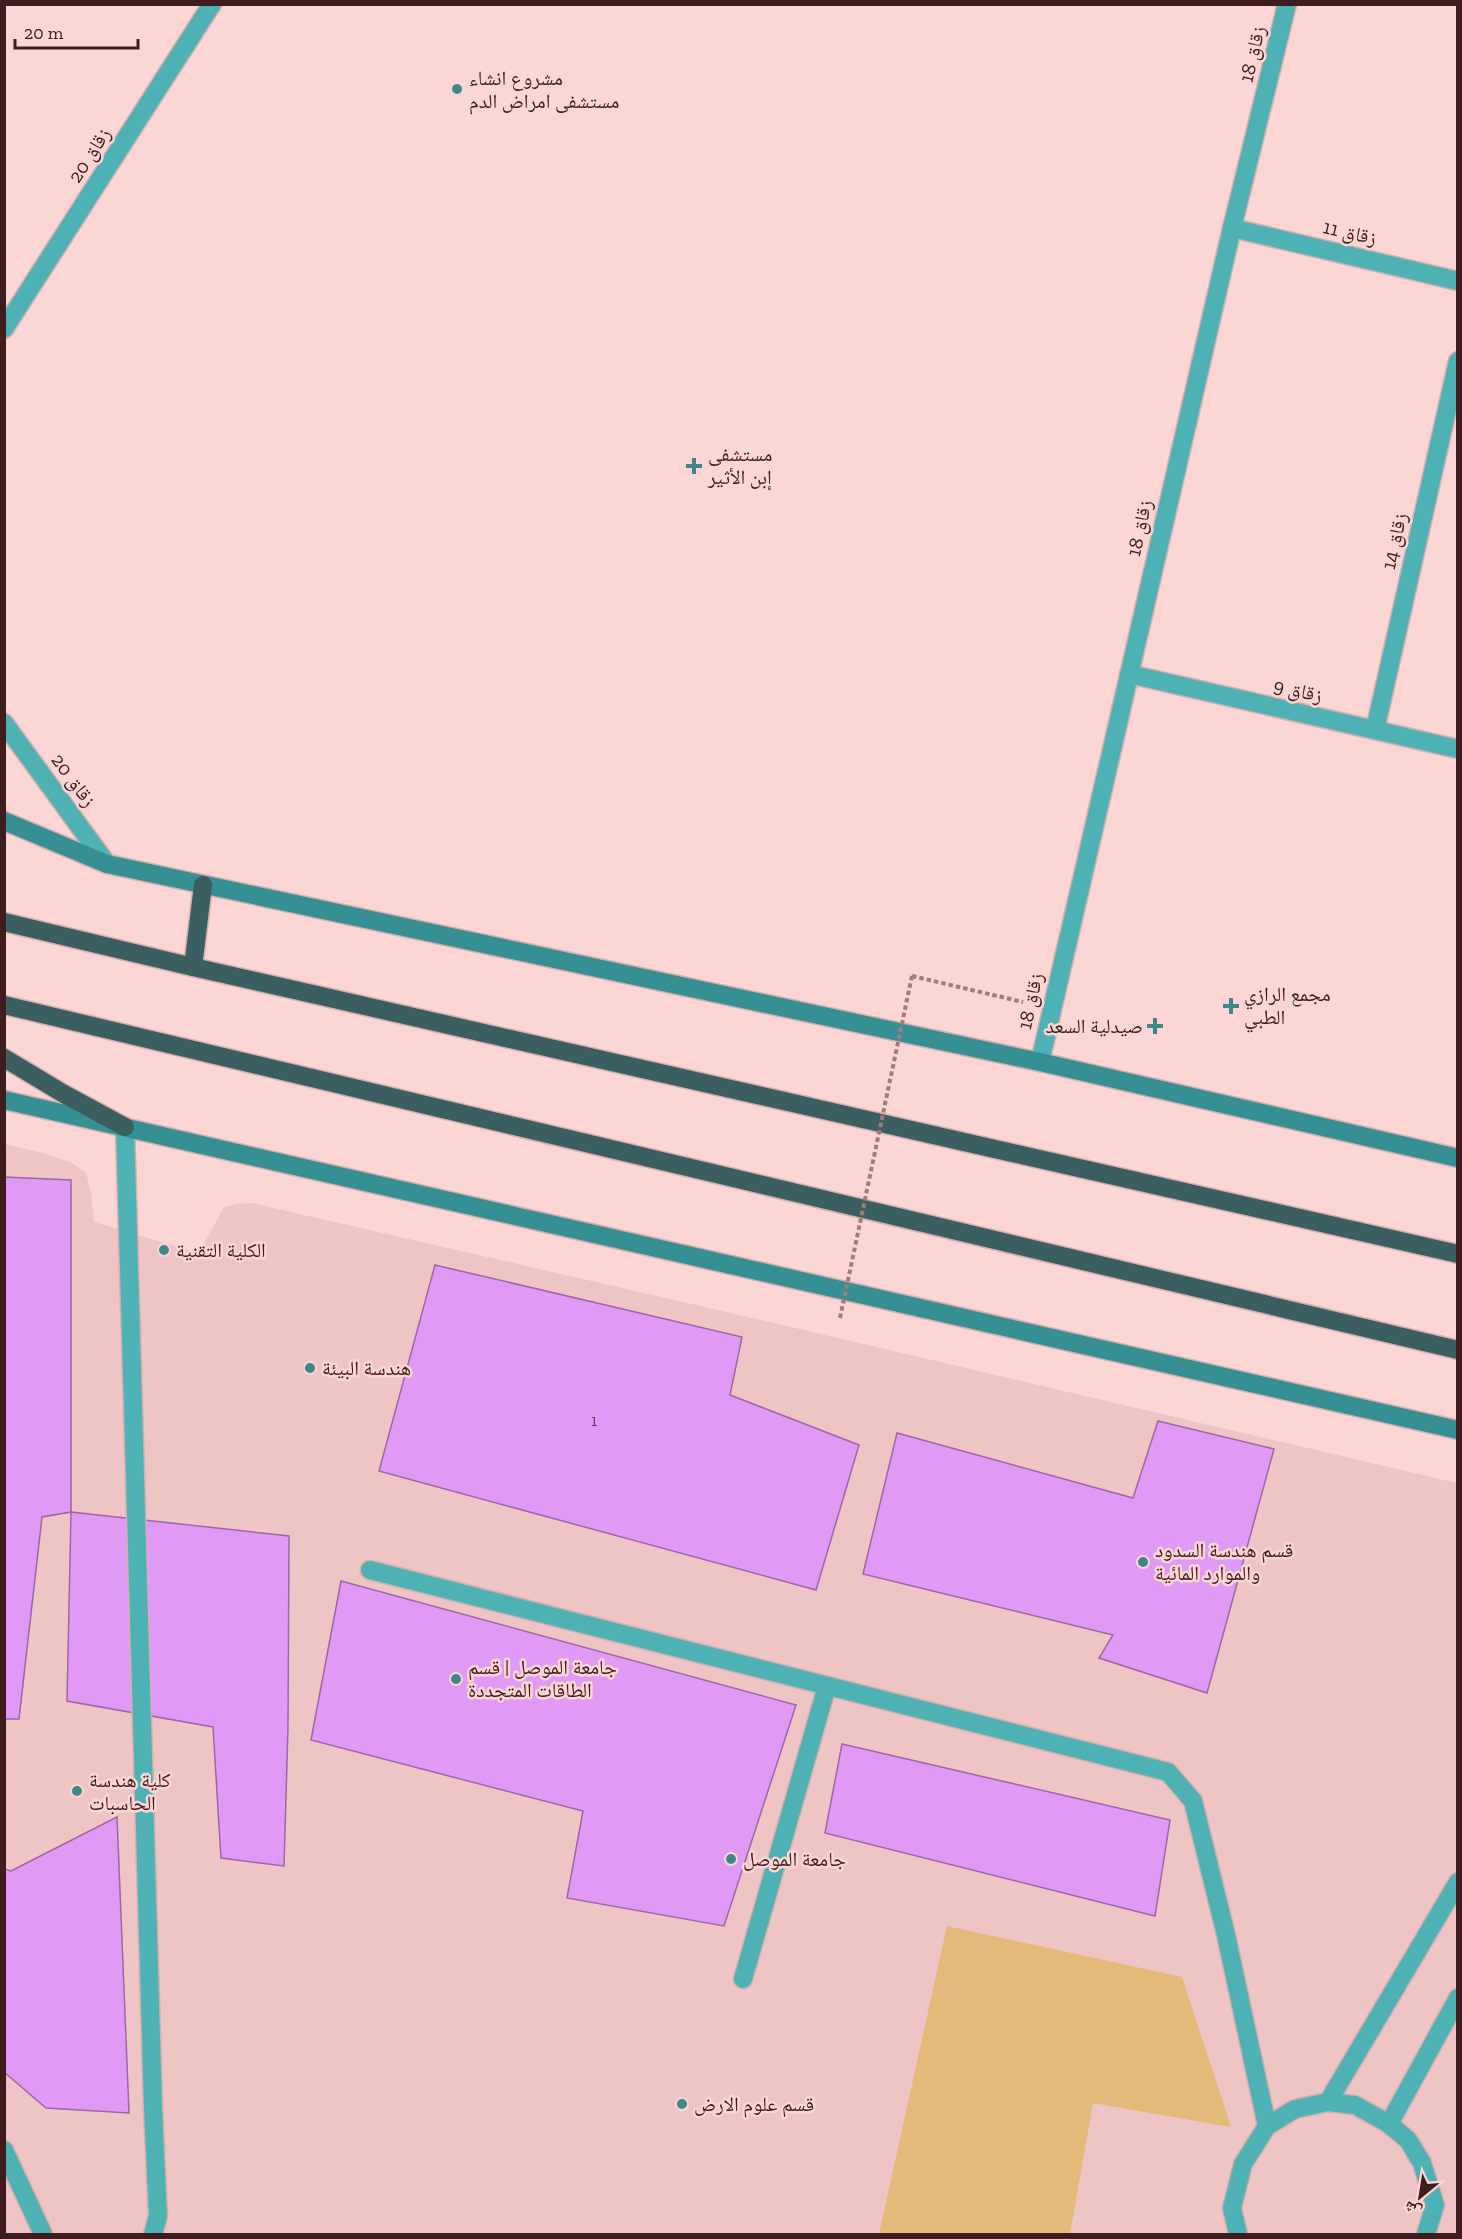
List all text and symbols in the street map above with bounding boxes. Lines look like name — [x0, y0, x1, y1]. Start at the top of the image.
scale bar — [15, 12, 138, 50]
text: 20 m — [24, 22, 64, 44]
street label: زقاق 18 — [1233, 23, 1271, 85]
place label: مشروع انشاء مستشفى امراض الدم — [469, 66, 619, 115]
marker: مشروع انشاء مستشفى امراض الدم — [450, 82, 464, 96]
street label: زقاق 20 — [62, 123, 116, 187]
street label: زقاق 11 — [1321, 214, 1379, 250]
place label: مستشفى إبن الأثير — [707, 442, 772, 491]
marker: مستشفى إبن الأثير — [685, 457, 703, 475]
street label: زقاق 18 — [1121, 497, 1157, 559]
street label: زقاق 14 — [1376, 510, 1412, 572]
street label: زقاق 9 — [1271, 673, 1325, 707]
street label: زقاق 20 — [47, 748, 101, 812]
street label: زقاق 18 — [1012, 970, 1048, 1032]
place label: مجمع الرازي الطبي — [1244, 982, 1331, 1033]
marker: مجمع الرازي الطبي — [1222, 997, 1240, 1015]
place label: صيدلية السعد — [1046, 1014, 1143, 1038]
marker: صيدلية السعد — [1148, 1019, 1162, 1033]
place label: الكلية التقنية — [176, 1238, 266, 1262]
marker: الكلية التقنية — [157, 1243, 171, 1257]
place label: هندسة البيئة — [322, 1356, 411, 1380]
marker: هندسة البيئة — [303, 1361, 317, 1375]
house number: 1 — [591, 1411, 597, 1430]
place label: قسم هندسة السدود والموارد المائية — [1155, 1538, 1293, 1585]
marker: قسم هندسة السدود والموارد المائية — [1136, 1555, 1150, 1569]
place label: جامعة الموصل | قسم الطاقات المتجددة — [468, 1655, 617, 1702]
marker: جامعة الموصل | قسم الطاقات المتجددة — [449, 1672, 463, 1686]
place label: كلية هندسة الحاسبات — [89, 1768, 171, 1815]
marker: كلية هندسة الحاسبات — [70, 1784, 84, 1798]
place label: جامعة الموصل — [743, 1847, 846, 1871]
marker: جامعة الموصل — [724, 1852, 738, 1866]
place label: قسم علوم الارض — [694, 2092, 814, 2118]
marker: قسم علوم الارض — [675, 2097, 689, 2111]
north arrow — [1390, 2167, 1450, 2227]
text: ش — [1401, 2197, 1425, 2222]

